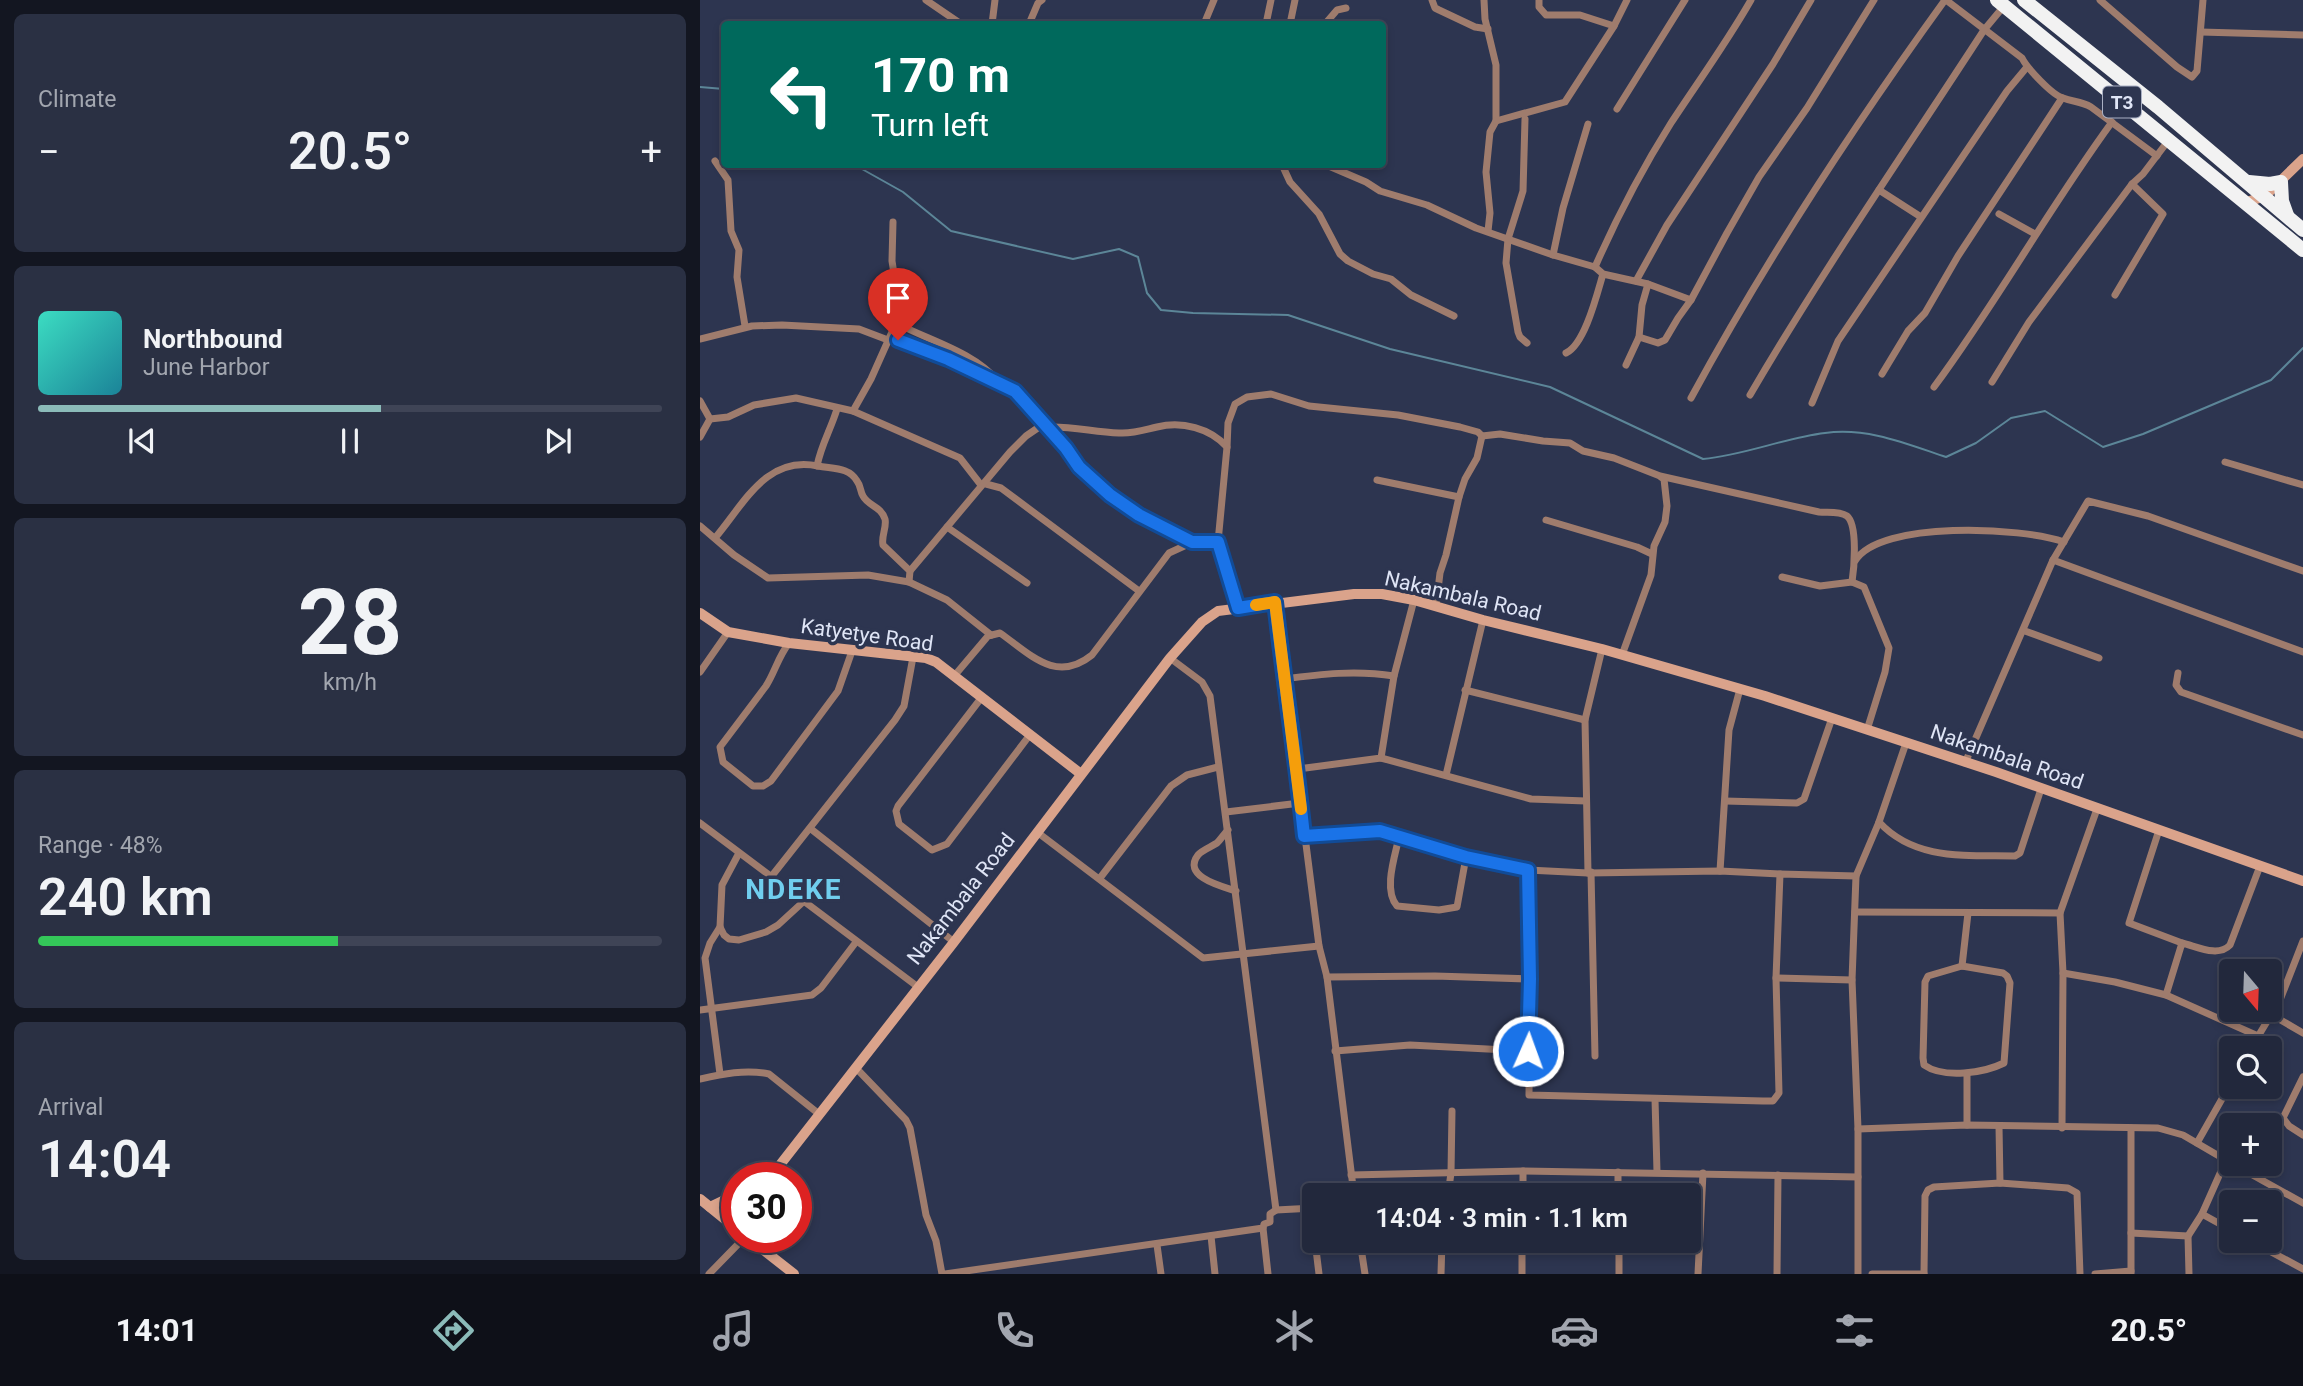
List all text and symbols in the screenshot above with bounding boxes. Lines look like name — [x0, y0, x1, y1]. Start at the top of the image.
text: 170 m — [871, 47, 1010, 104]
icon: left — [756, 49, 847, 140]
text: Climate — [38, 86, 117, 113]
road number: T3 — [2103, 86, 2141, 118]
text: Turn left — [871, 106, 989, 144]
text: 20.5° — [288, 121, 412, 182]
text: − — [38, 130, 60, 174]
text: + — [640, 130, 662, 174]
pin — [868, 268, 928, 340]
icon: arrive — [879, 279, 917, 317]
text: Northbound — [143, 324, 283, 354]
text: June Harbor — [143, 354, 270, 381]
icon: previous — [123, 422, 161, 460]
icon: pause — [331, 422, 369, 460]
icon: next — [539, 422, 577, 460]
street label: Nakambala Road — [1382, 566, 1544, 626]
text: 28 — [298, 570, 402, 676]
street label: Katyetye Road — [799, 614, 935, 656]
text: km/h — [323, 669, 377, 696]
street label: Nakambala Road — [1927, 720, 2087, 794]
street label: Nakambala Road — [902, 829, 1020, 969]
text: Range · 48% — [38, 832, 163, 859]
text: 240 km — [38, 867, 213, 928]
district label: NDEKE — [745, 873, 843, 906]
north arrow — [2219, 959, 2282, 1022]
map controls — [2219, 959, 2282, 1253]
position arrow — [1491, 1014, 1565, 1088]
button: search — [2219, 1036, 2282, 1099]
text: Arrival — [38, 1094, 103, 1121]
button: + — [2219, 1113, 2282, 1176]
text: 14:04 — [38, 1129, 171, 1190]
speed limit sign: 30 — [721, 1162, 812, 1253]
button: − — [2219, 1190, 2282, 1253]
text: 14:04 · 3 min · 1.1 km — [1375, 1203, 1628, 1233]
icon: directions — [429, 1306, 478, 1355]
icon: music — [709, 1306, 758, 1355]
icon: phone — [990, 1306, 1039, 1355]
icon: climate — [1270, 1306, 1319, 1355]
icon: car — [1550, 1306, 1599, 1355]
icon: filters — [1830, 1306, 1879, 1355]
text: 14:01 — [116, 1311, 198, 1349]
text: 20.5° — [2110, 1311, 2187, 1349]

